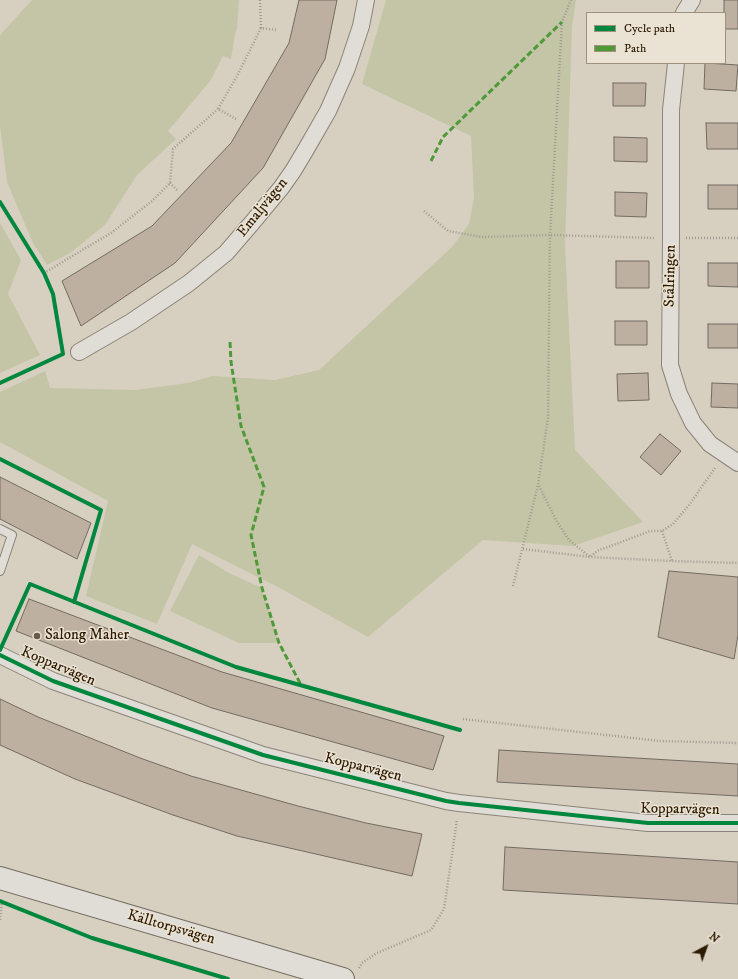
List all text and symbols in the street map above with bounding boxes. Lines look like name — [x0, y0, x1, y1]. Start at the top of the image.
legend — [586, 12, 726, 64]
text: Cycle path — [624, 21, 675, 36]
text: Path — [624, 41, 646, 56]
street label: Emaljvägen — [234, 175, 292, 241]
street label: Stålringen — [661, 245, 681, 307]
place label: Salong Maher — [45, 627, 129, 645]
marker: Salong Maher — [32, 631, 42, 641]
street label: Kopparvägen — [18, 643, 98, 691]
street label: Kopparvägen — [322, 750, 404, 786]
street label: Kopparvägen — [640, 800, 720, 820]
street label: Källtorpsvägen — [125, 907, 217, 949]
north arrow — [686, 927, 726, 967]
text: N — [706, 930, 722, 946]

